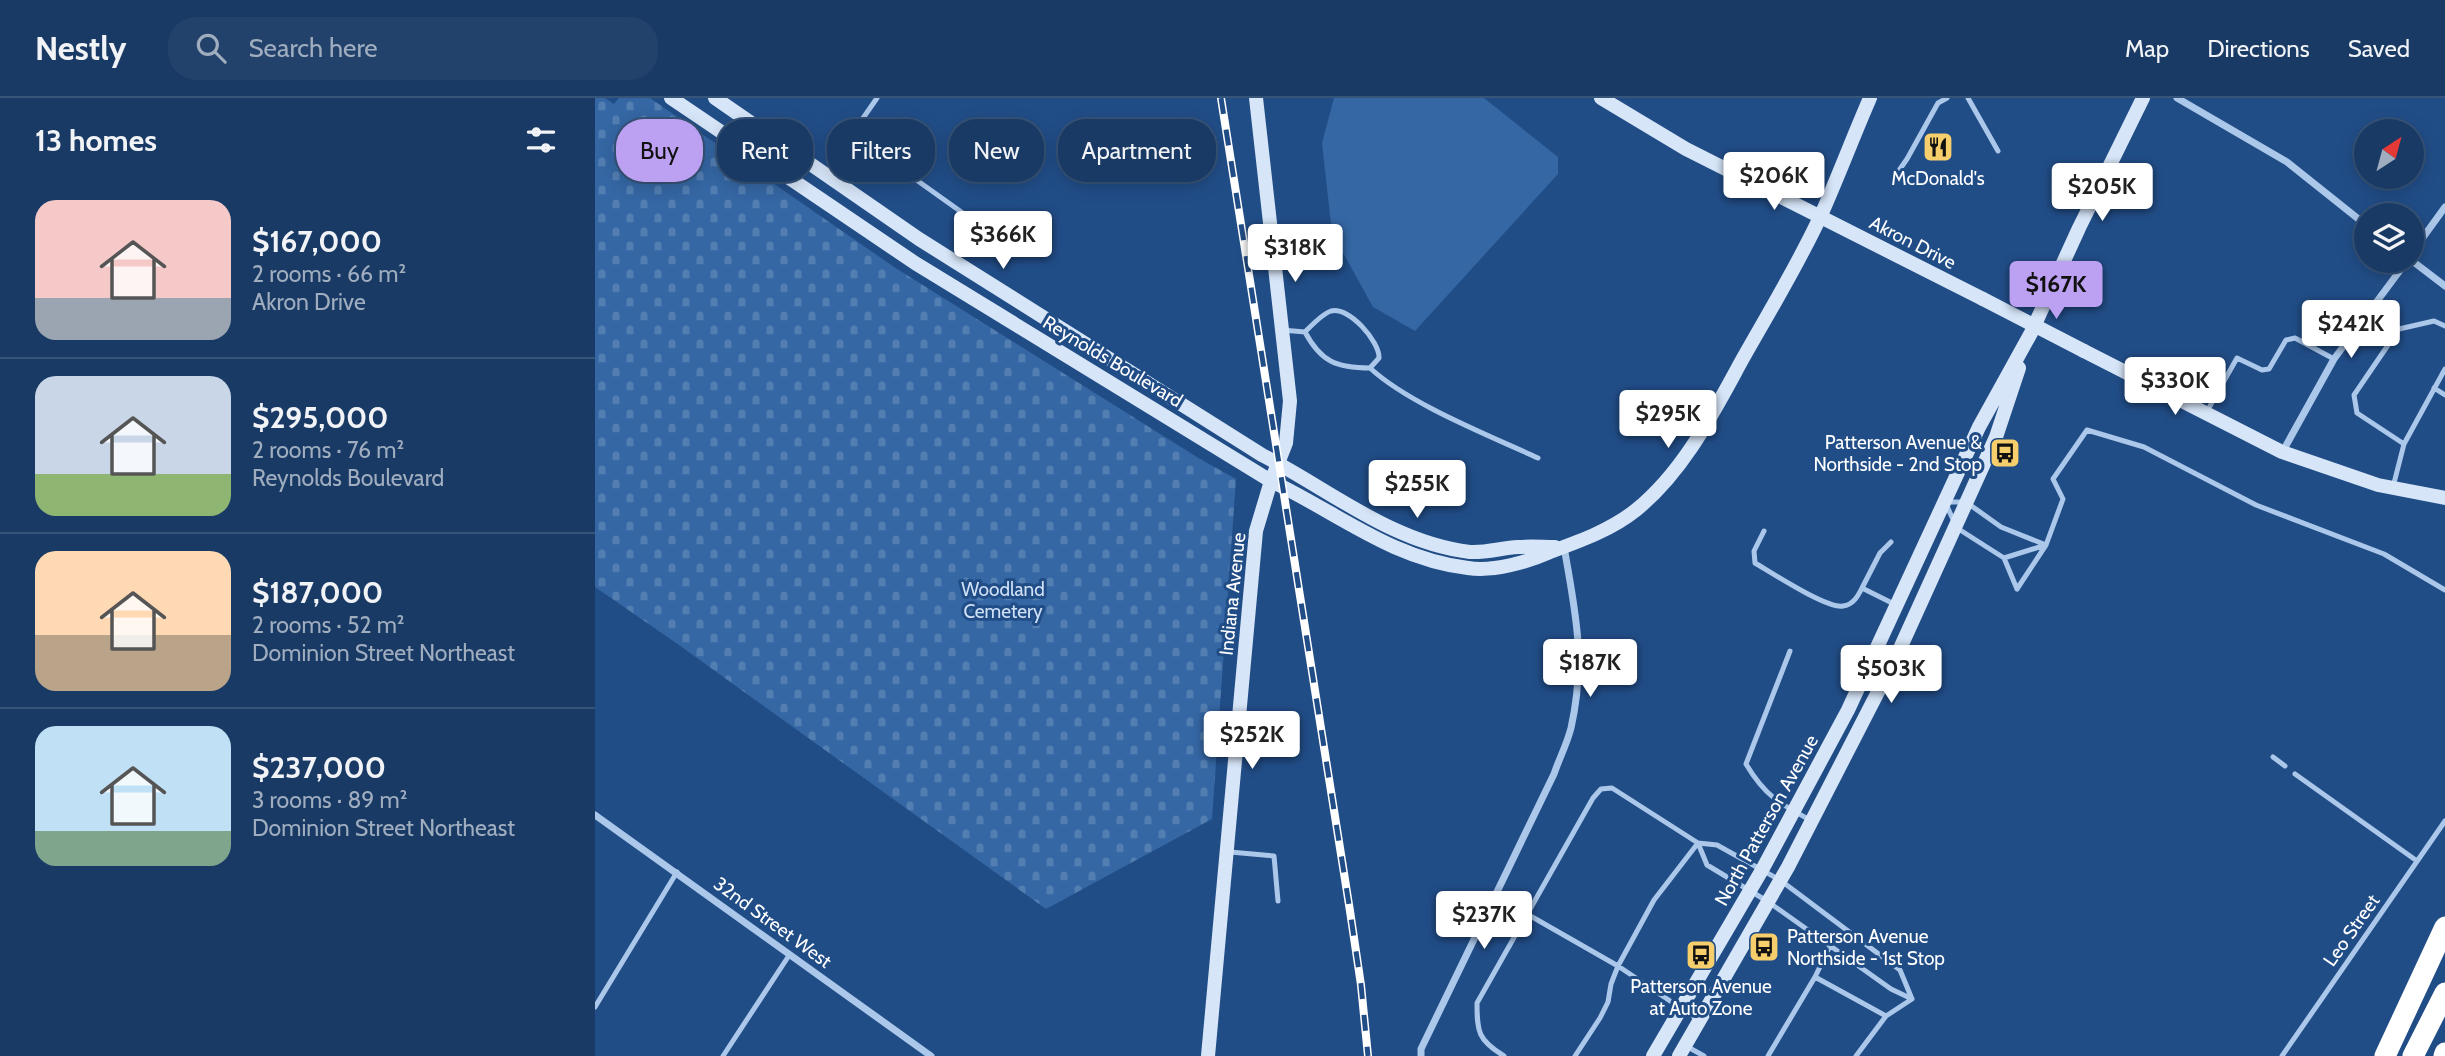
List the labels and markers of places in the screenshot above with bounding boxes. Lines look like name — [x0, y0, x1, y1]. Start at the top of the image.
restaurant icon: McDonald's — [1921, 130, 1955, 164]
pin: $206K — [1725, 152, 1823, 212]
pin: $205K — [2053, 164, 2151, 223]
place label: McDonald's — [1891, 167, 1985, 190]
pin: $366K — [954, 212, 1052, 271]
pin: $318K — [1246, 225, 1344, 284]
pin: $167K — [2007, 262, 2105, 321]
pin: $242K — [2302, 300, 2400, 360]
pin: $330K — [2126, 358, 2224, 417]
pin: $295K — [1619, 390, 1717, 450]
place label: Patterson Avenue & Northside - 2nd Stop — [1813, 431, 1982, 476]
bus stop icon: Patterson Avenue & Northside - 2nd Stop — [1988, 436, 2022, 470]
pin: $255K — [1368, 460, 1466, 520]
pin: $187K — [1541, 640, 1639, 699]
pin: $503K — [1842, 646, 1940, 705]
pin: $252K — [1203, 712, 1301, 771]
pin: $237K — [1435, 892, 1533, 951]
place label: Patterson Avenue Northside - 1st Stop — [1787, 925, 1945, 970]
bus stop icon: Patterson Avenue Northside - 1st Stop — [1747, 930, 1781, 964]
bus stop icon: Patterson Avenue at Auto Zone — [1684, 938, 1718, 972]
place label: Patterson Avenue at Auto Zone — [1630, 975, 1772, 1020]

